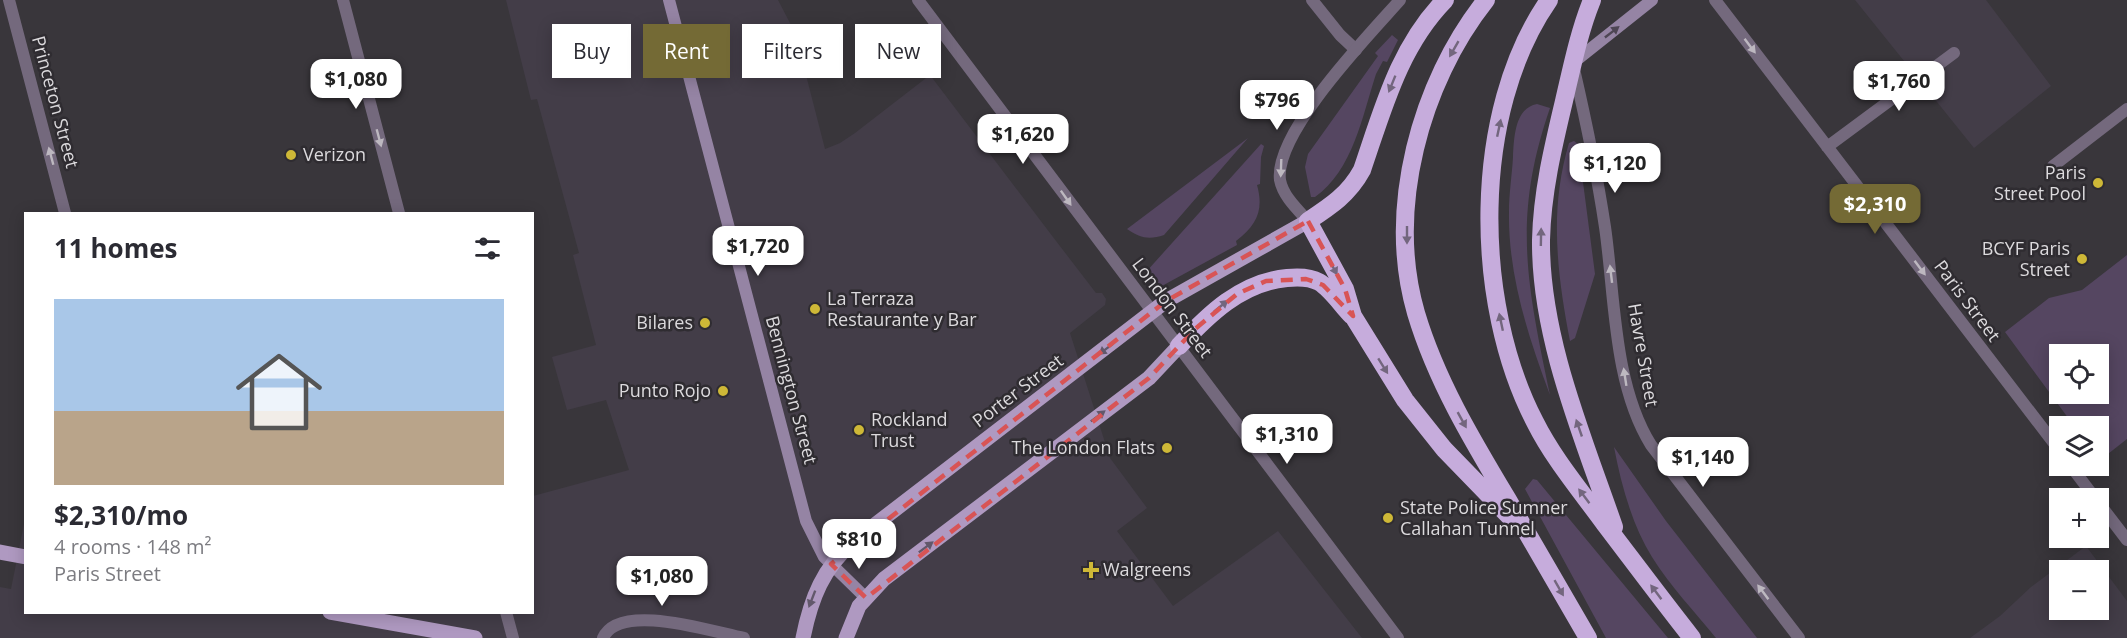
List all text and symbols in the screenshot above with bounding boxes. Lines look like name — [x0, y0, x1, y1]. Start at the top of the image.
chip: Buy — [552, 24, 631, 78]
chip: Rent — [643, 24, 730, 78]
chip: Filters — [742, 24, 843, 78]
chip: New — [855, 24, 941, 78]
one-way arrow — [1605, 26, 1620, 38]
street label: Princeton Street — [27, 33, 85, 170]
one-way arrow — [1744, 39, 1756, 54]
one-way arrow — [1449, 41, 1459, 58]
pin: $1,080 — [307, 59, 405, 110]
pin: $1,760 — [1850, 61, 1948, 112]
text: $1,080 — [325, 65, 387, 92]
text: $1,760 — [1868, 67, 1930, 94]
one-way arrow — [1386, 75, 1396, 93]
pin: $796 — [1241, 80, 1313, 131]
text: $796 — [1254, 86, 1300, 113]
pin: $1,620 — [974, 114, 1072, 165]
one-way arrow — [1494, 119, 1504, 138]
text: $1,620 — [992, 120, 1054, 147]
one-way arrow — [375, 129, 384, 147]
place label: Verizon — [303, 142, 366, 166]
pin: $1,120 — [1566, 143, 1664, 194]
one-way arrow — [45, 147, 55, 166]
marker: Verizon — [284, 148, 298, 162]
text: $1,120 — [1584, 149, 1646, 176]
one-way arrow — [1276, 159, 1285, 178]
place label: Paris Street Pool — [1994, 160, 2086, 205]
marker: Paris Street Pool — [2091, 176, 2105, 190]
pin: $2,310 — [1826, 184, 1924, 235]
one-way arrow — [1060, 190, 1072, 206]
text: $2,310 — [1844, 190, 1906, 217]
pin: $1,720 — [709, 226, 807, 277]
one-way arrow — [1402, 226, 1412, 245]
one-way arrow — [1537, 228, 1546, 247]
text: 11 homes — [54, 230, 178, 266]
icon: filters — [471, 232, 504, 265]
text: $1,720 — [727, 232, 789, 259]
place label: BCYF Paris Street — [1982, 236, 2070, 281]
marker: BCYF Paris Street — [2075, 252, 2089, 266]
street label: London Street — [1127, 253, 1218, 362]
street label: Paris Street — [1929, 255, 2006, 346]
one-way arrow — [1328, 259, 1338, 276]
one-way arrow — [1913, 261, 1925, 276]
one-way arrow — [1606, 265, 1616, 284]
place label: La Terraza Restaurante y Bar — [827, 286, 977, 331]
one-way arrow — [1213, 300, 1228, 313]
street label: Havre Street — [1623, 301, 1665, 408]
marker: La Terraza Restaurante y Bar — [808, 302, 822, 316]
place label: Bilares — [636, 310, 693, 334]
one-way arrow — [1496, 312, 1505, 331]
street label: Bennington Street — [761, 313, 823, 466]
marker: Bilares — [698, 316, 712, 330]
icon: home — [225, 338, 333, 446]
one-way arrow — [1098, 342, 1113, 354]
map controls — [2049, 344, 2109, 620]
button: locate — [2049, 344, 2109, 404]
street label: Porter Street — [967, 348, 1068, 432]
one-way arrow — [1377, 358, 1388, 374]
one-way arrow — [1620, 367, 1629, 386]
place label: Punto Rojo — [619, 378, 711, 402]
marker: Punto Rojo — [716, 384, 730, 398]
place label: Rockland Trust — [871, 407, 948, 452]
one-way arrow — [1091, 411, 1106, 423]
one-way arrow — [1457, 412, 1467, 429]
pin: $1,310 — [1238, 414, 1336, 465]
button: layers — [2049, 416, 2109, 476]
one-way arrow — [1574, 419, 1584, 437]
text: $1,310 — [1256, 420, 1318, 447]
marker: Rockland Trust — [852, 423, 866, 437]
place label: The London Flats — [1012, 435, 1155, 459]
pin: $1,140 — [1654, 437, 1752, 488]
marker: The London Flats — [1160, 441, 1174, 455]
text: $1,140 — [1672, 443, 1734, 470]
button: + — [2049, 488, 2109, 548]
one-way arrow — [1578, 489, 1590, 505]
place label: State Police Sumner Callahan Tunnel — [1400, 495, 1568, 540]
text: $2,310/mo — [54, 497, 188, 533]
marker: State Police Sumner Callahan Tunnel — [1381, 511, 1395, 525]
pin: $810 — [823, 519, 895, 570]
text: $810 — [836, 525, 882, 552]
text: 4 rooms · 148 m² — [54, 533, 212, 560]
one-way arrow — [918, 541, 934, 553]
pin: $1,080 — [613, 556, 711, 607]
place label: Walgreens — [1103, 557, 1191, 581]
text: Paris Street — [54, 560, 161, 587]
button: − — [2049, 560, 2109, 620]
text: $1,080 — [631, 562, 693, 589]
marker: Walgreens — [1084, 563, 1098, 577]
one-way arrow — [1554, 580, 1564, 597]
one-way arrow — [1651, 584, 1663, 599]
one-way arrow — [1758, 584, 1770, 599]
one-way arrow — [807, 590, 817, 608]

